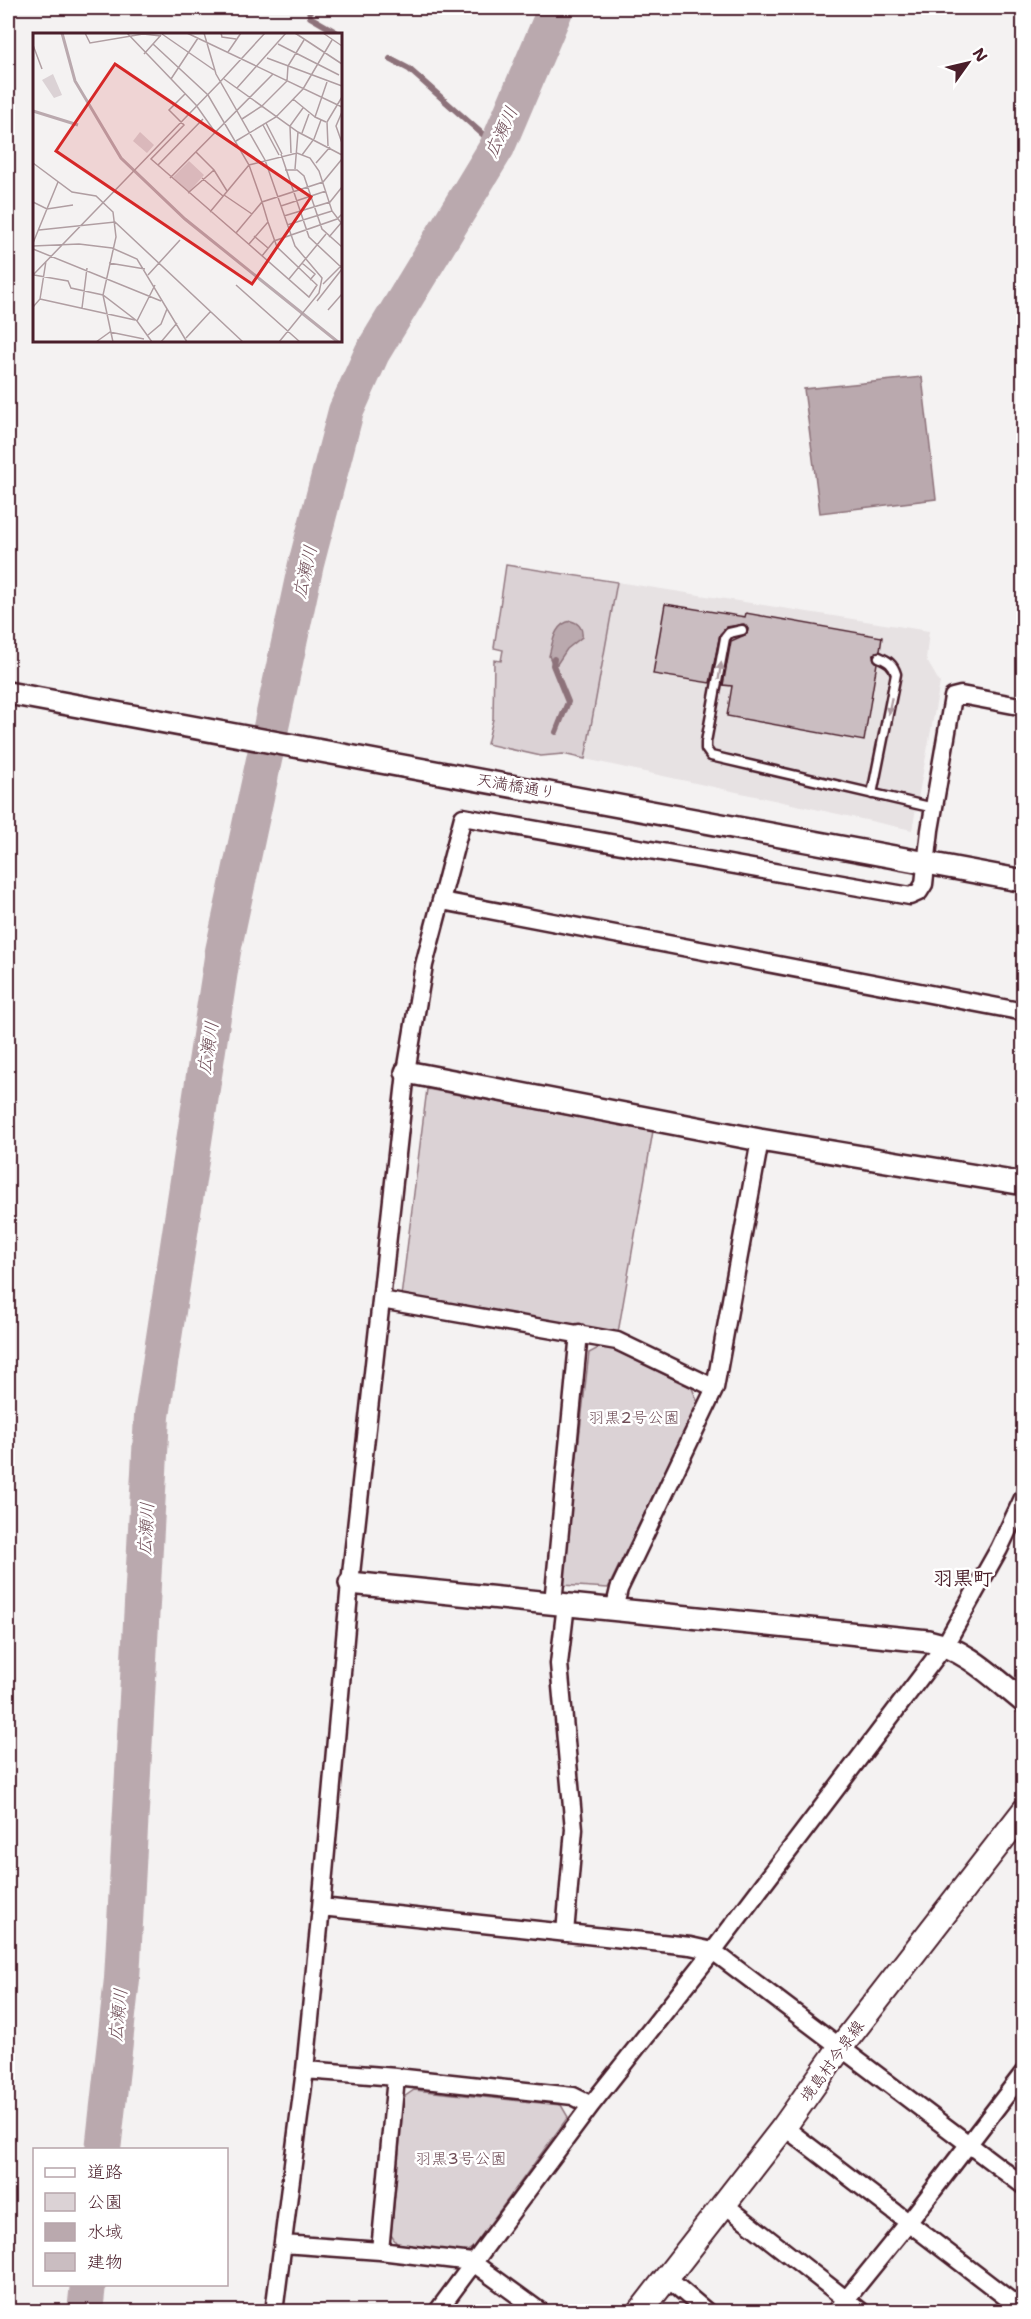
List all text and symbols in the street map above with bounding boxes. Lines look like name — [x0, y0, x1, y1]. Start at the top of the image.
inset map — [33, 33, 342, 342]
north arrow — [938, 33, 998, 93]
text: N — [968, 44, 992, 66]
water label: 広瀬川 — [479, 102, 523, 162]
water label: 広瀬川 — [287, 543, 323, 601]
one-way arrow — [715, 662, 724, 681]
one-way arrow — [885, 697, 894, 716]
street label: 天満橋通り — [475, 769, 557, 803]
water label: 広瀬川 — [192, 1019, 224, 1077]
park label: 羽黒2号公園 — [588, 1407, 680, 1428]
water label: 広瀬川 — [133, 1501, 159, 1557]
district label: 羽黒町 — [933, 1565, 993, 1591]
water label: 広瀬川 — [103, 1987, 133, 2043]
street label: 境島村今泉線 — [795, 2016, 869, 2106]
legend — [33, 2148, 228, 2286]
park label: 羽黒3号公園 — [415, 2148, 507, 2169]
text: 道路 — [87, 2160, 123, 2184]
text: 公園 — [87, 2190, 123, 2214]
text: 水域 — [87, 2220, 123, 2244]
text: 建物 — [87, 2250, 123, 2274]

